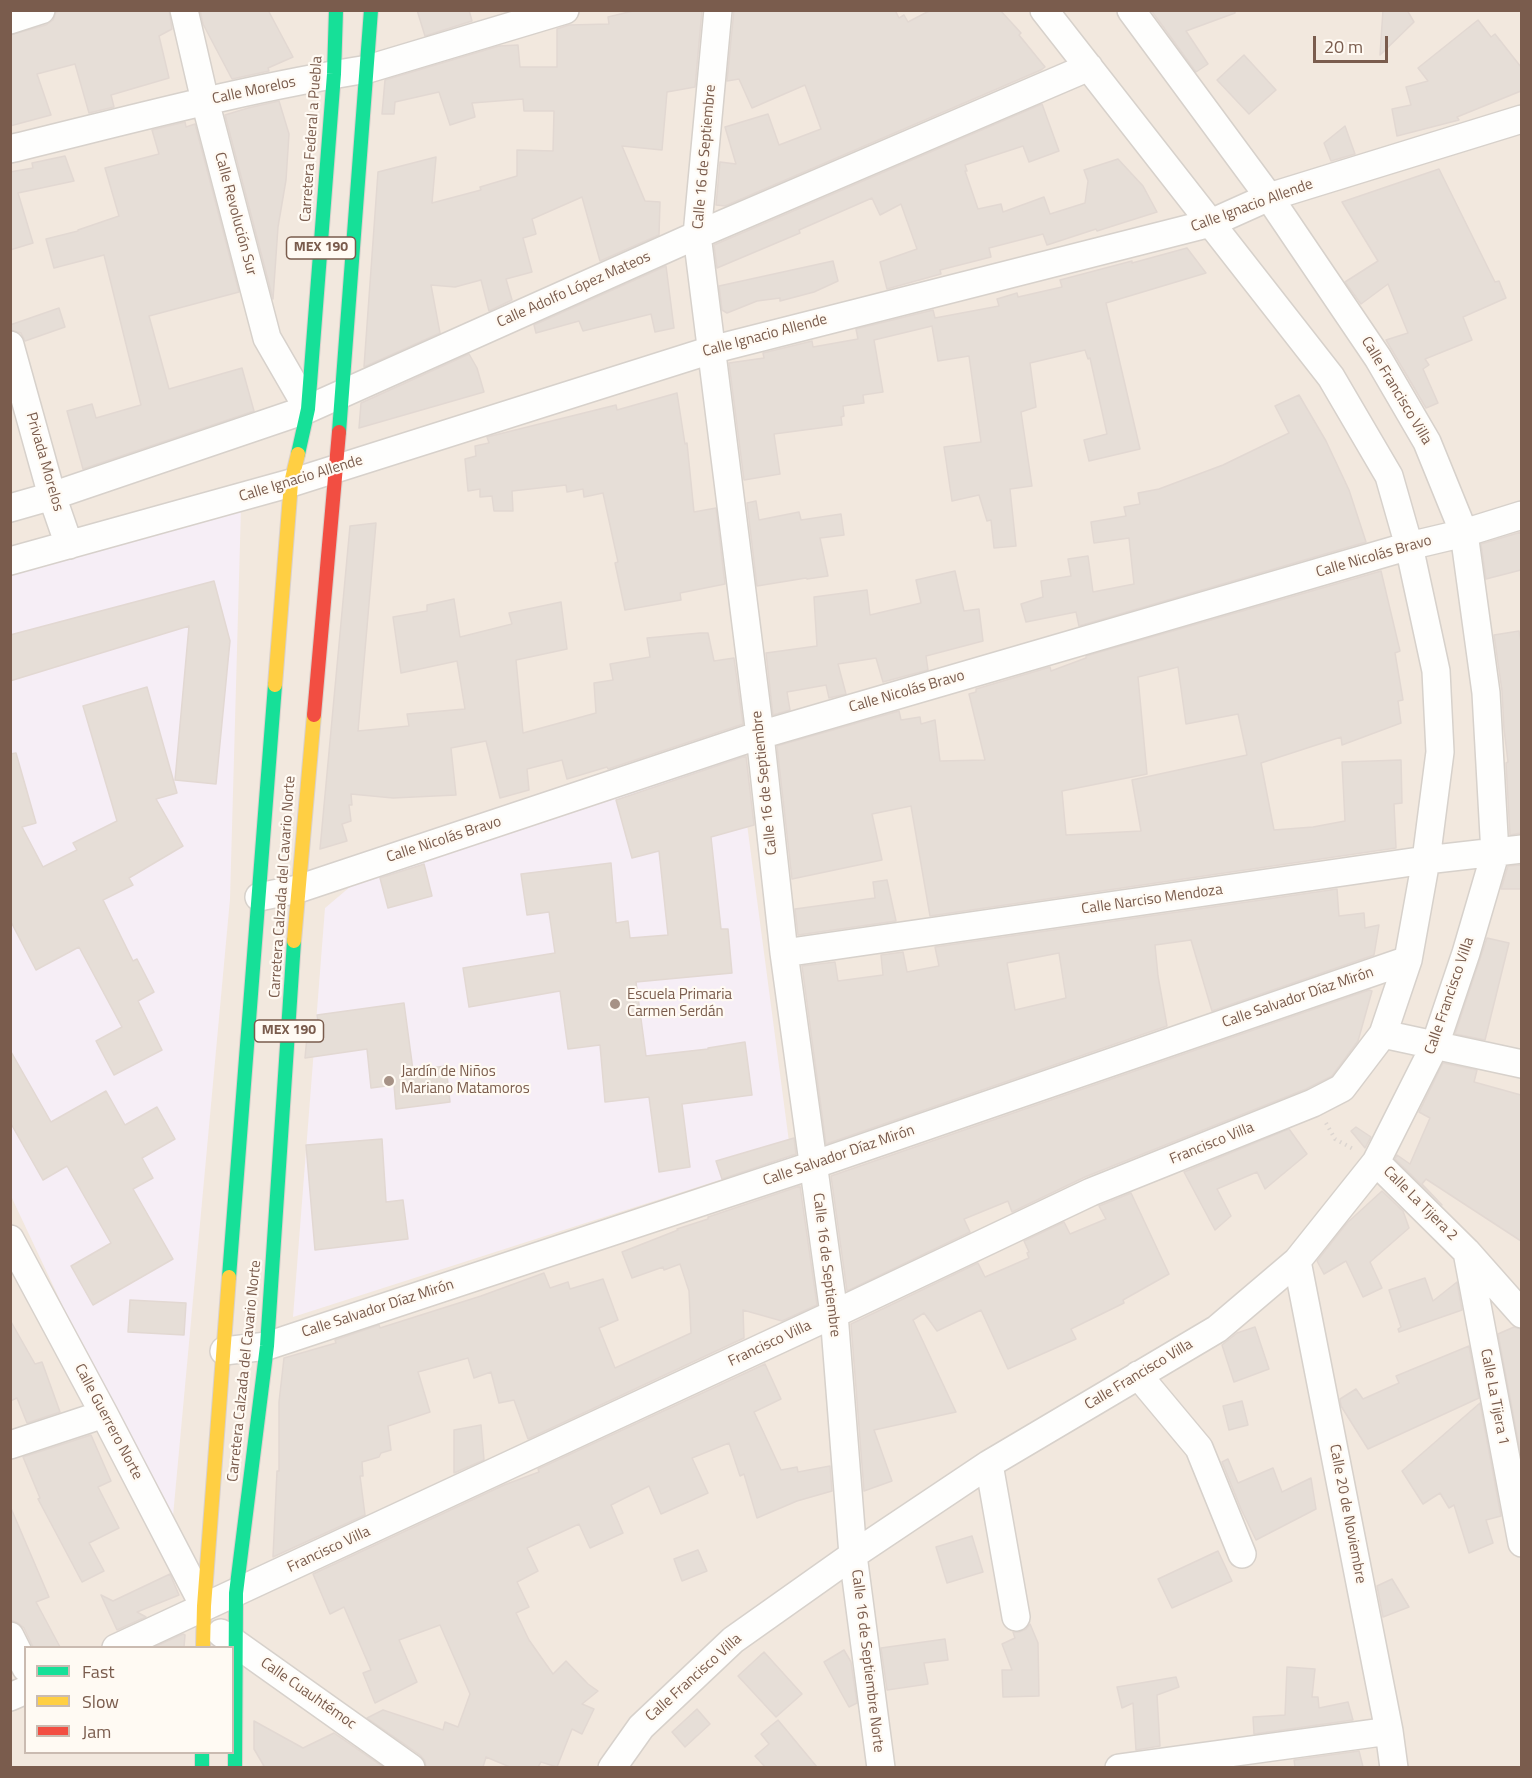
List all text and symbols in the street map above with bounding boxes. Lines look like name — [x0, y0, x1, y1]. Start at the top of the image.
scale bar — [1316, 24, 1391, 62]
text: 20 m — [1324, 33, 1363, 60]
street label: Carretera Federal a Puebla — [297, 55, 327, 223]
street label: Calle Morelos — [211, 73, 297, 109]
street label: Calle 16 de Septiembre — [690, 84, 720, 230]
street label: Calle Revolución Sur — [210, 150, 260, 278]
street label: Calle Ignacio Allende — [1189, 176, 1315, 236]
road number: MEX 190 — [286, 237, 356, 259]
street label: Calle Adolfo López Mateos — [494, 248, 654, 332]
street label: Calle Ignacio Allende — [701, 311, 829, 361]
street label: Calle Francisco Villa — [1357, 334, 1435, 448]
street label: Privada Morelos — [21, 410, 67, 514]
street label: Calle Ignacio Allende — [237, 452, 365, 506]
street label: Calle Nicolás Bravo — [1314, 532, 1434, 582]
street label: Calle Nicolás Bravo — [847, 667, 967, 717]
street label: Calle 16 de Septiembre — [748, 710, 782, 856]
street label: Carretera Calzada del Cavario Norte — [266, 775, 300, 999]
street label: Calle Nicolás Bravo — [384, 813, 504, 867]
street label: Calle Narciso Mendoza — [1080, 881, 1224, 919]
street label: Calle Francisco Villa — [1422, 935, 1478, 1057]
street label: Calle Salvador Díaz Mirón — [1220, 964, 1376, 1032]
place label: Escuela Primaria Carmen Serdán — [627, 986, 732, 1021]
marker: Escuela Primaria Carmen Serdán — [608, 997, 622, 1011]
road number: MEX 190 — [254, 1020, 324, 1042]
place label: Jardín de Niños Mariano Matamoros — [401, 1063, 530, 1098]
marker: Jardín de Niños Mariano Matamoros — [382, 1074, 396, 1088]
street label: Francisco Villa — [1167, 1119, 1257, 1169]
street label: Calle Salvador Díaz Mirón — [761, 1122, 917, 1190]
street label: Calle La Tijera 2 — [1379, 1163, 1461, 1245]
street label: Calle 16 de Septiembre — [808, 1192, 844, 1338]
street label: Carretera Calzada del Cavario Norte — [224, 1259, 266, 1483]
street label: Calle Salvador Díaz Mirón — [300, 1276, 456, 1342]
street label: Francisco Villa — [726, 1317, 814, 1371]
street label: Calle Francisco Villa — [1082, 1336, 1196, 1414]
street label: Calle La Tijera 1 — [1476, 1347, 1512, 1447]
street label: Calle Guerrero Norte — [70, 1361, 146, 1483]
street label: Calle 20 de Noviembre — [1325, 1443, 1369, 1585]
street label: Francisco Villa — [285, 1523, 373, 1577]
street label: Calle 16 de Septiembre Norte — [847, 1568, 887, 1754]
street label: Calle Francisco Villa — [642, 1630, 746, 1726]
legend — [24, 1646, 234, 1754]
street label: Calle Cuauhtémoc — [257, 1654, 359, 1734]
text: Fast — [82, 1658, 115, 1685]
text: Slow — [82, 1688, 119, 1715]
text: Jam — [82, 1718, 111, 1745]

